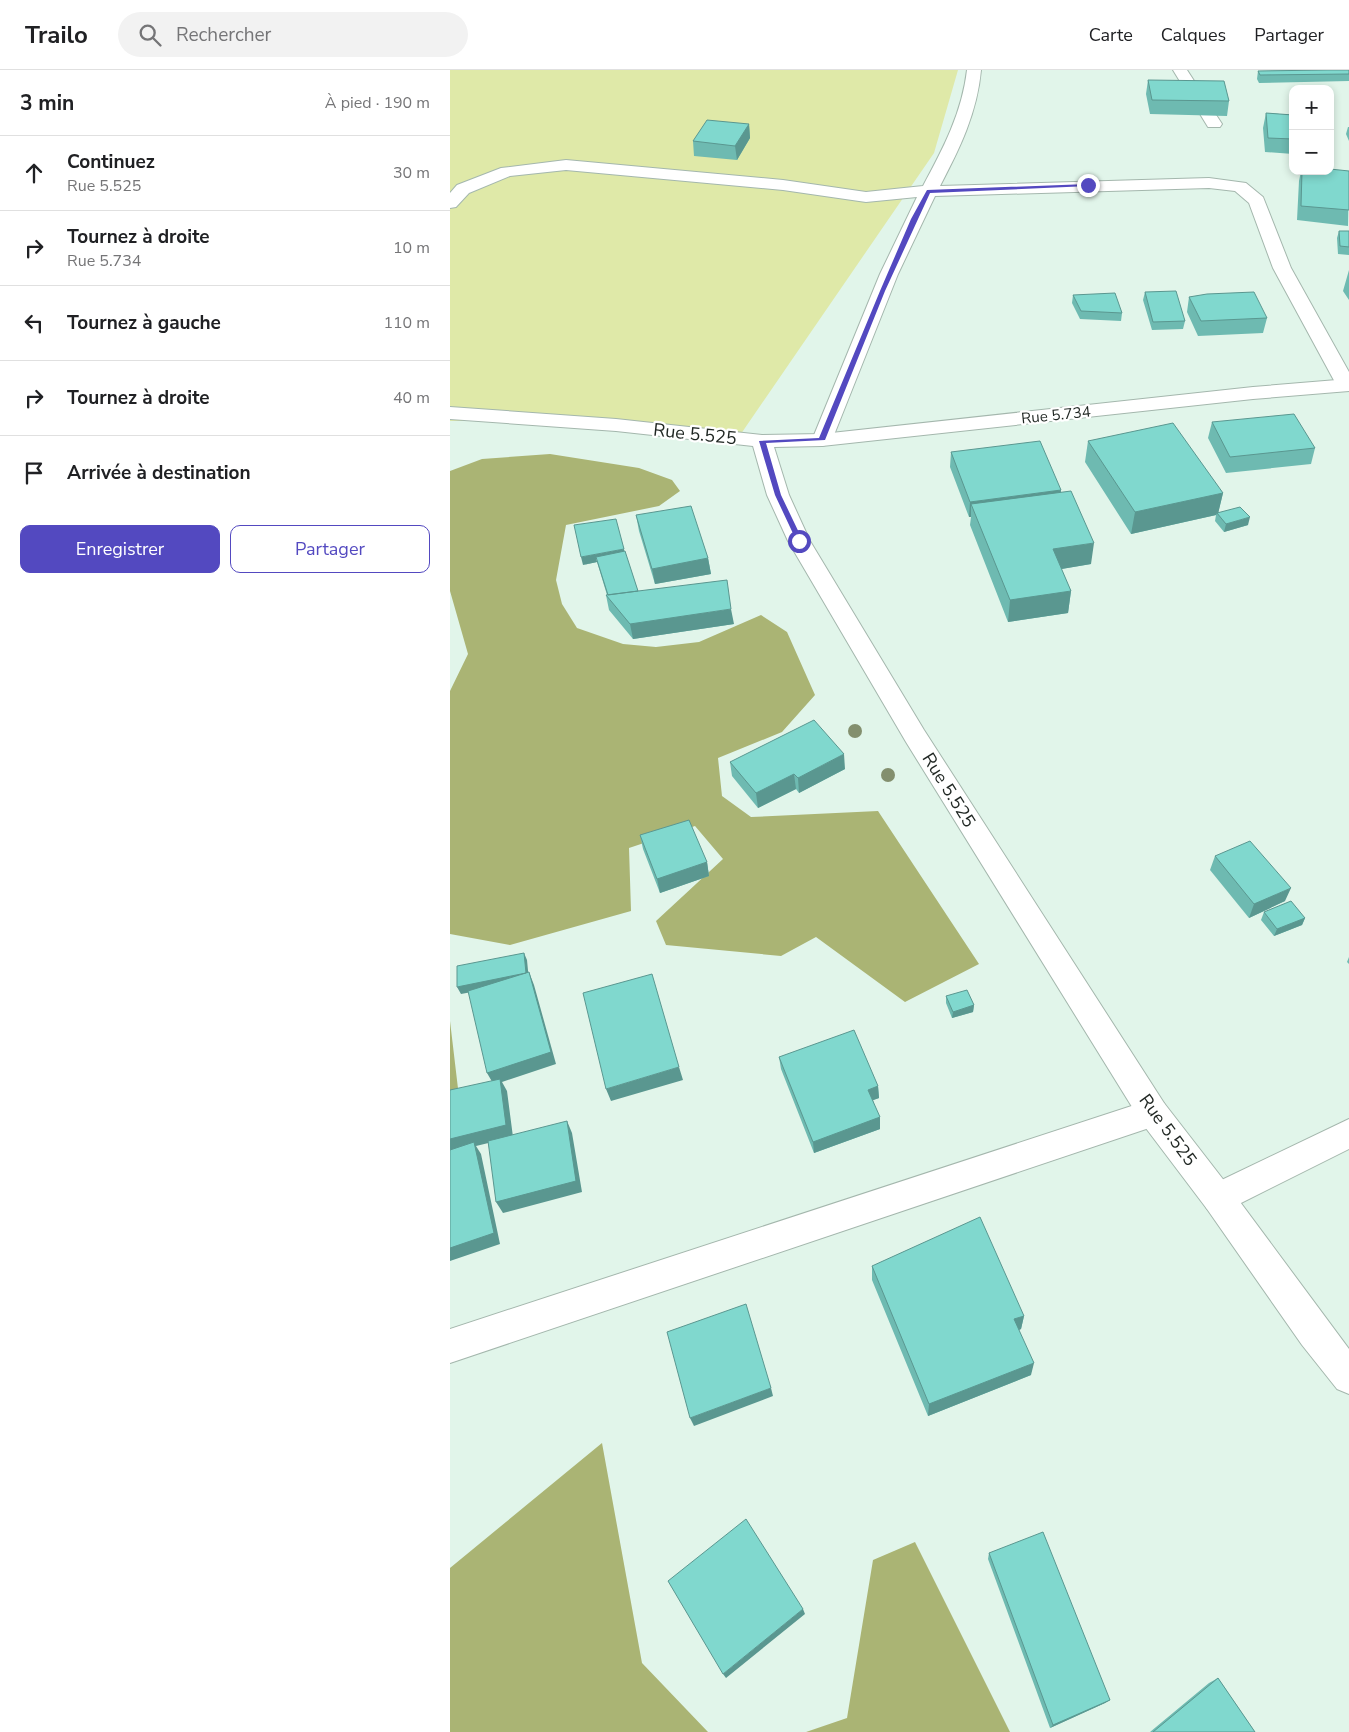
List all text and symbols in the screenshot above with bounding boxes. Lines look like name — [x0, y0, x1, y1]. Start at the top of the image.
search box — [118, 12, 468, 57]
text: Trailo — [25, 19, 88, 51]
icon: search — [136, 21, 164, 49]
text: Rechercher — [176, 22, 271, 48]
text: Carte — [1089, 23, 1133, 47]
text: Calques — [1161, 23, 1226, 47]
text: Partager — [1254, 23, 1324, 47]
map controls — [1289, 85, 1334, 175]
button: + — [1289, 85, 1334, 130]
text: 3 min — [20, 89, 74, 117]
text: À pied · 190 m — [325, 92, 430, 114]
button: − — [1289, 130, 1334, 175]
text: Continuez — [67, 149, 155, 175]
icon: ahead — [20, 159, 48, 187]
text: 30 m — [393, 162, 430, 184]
route end — [1077, 174, 1100, 197]
text: Rue 5.525 — [67, 175, 141, 197]
text: Tournez à droite — [67, 224, 210, 250]
icon: right — [20, 234, 48, 262]
text: 10 m — [393, 237, 430, 259]
text: Rue 5.734 — [67, 250, 141, 272]
icon: left — [20, 309, 48, 337]
text: Tournez à gauche — [67, 310, 221, 336]
text: 110 m — [383, 312, 430, 334]
icon: right — [20, 384, 48, 412]
text: Tournez à droite — [67, 385, 210, 411]
text: 40 m — [393, 387, 430, 409]
street label: Rue 5.734 — [1020, 401, 1092, 429]
street label: Rue 5.525 — [652, 418, 738, 450]
icon: arrive — [20, 459, 48, 487]
text: Arrivée à destination — [67, 460, 251, 486]
button: Enregistrer — [20, 525, 220, 573]
button: Partager — [230, 525, 430, 573]
route start — [788, 530, 811, 553]
street label: Rue 5.525 — [917, 748, 981, 832]
street label: Rue 5.525 — [1134, 1089, 1202, 1171]

